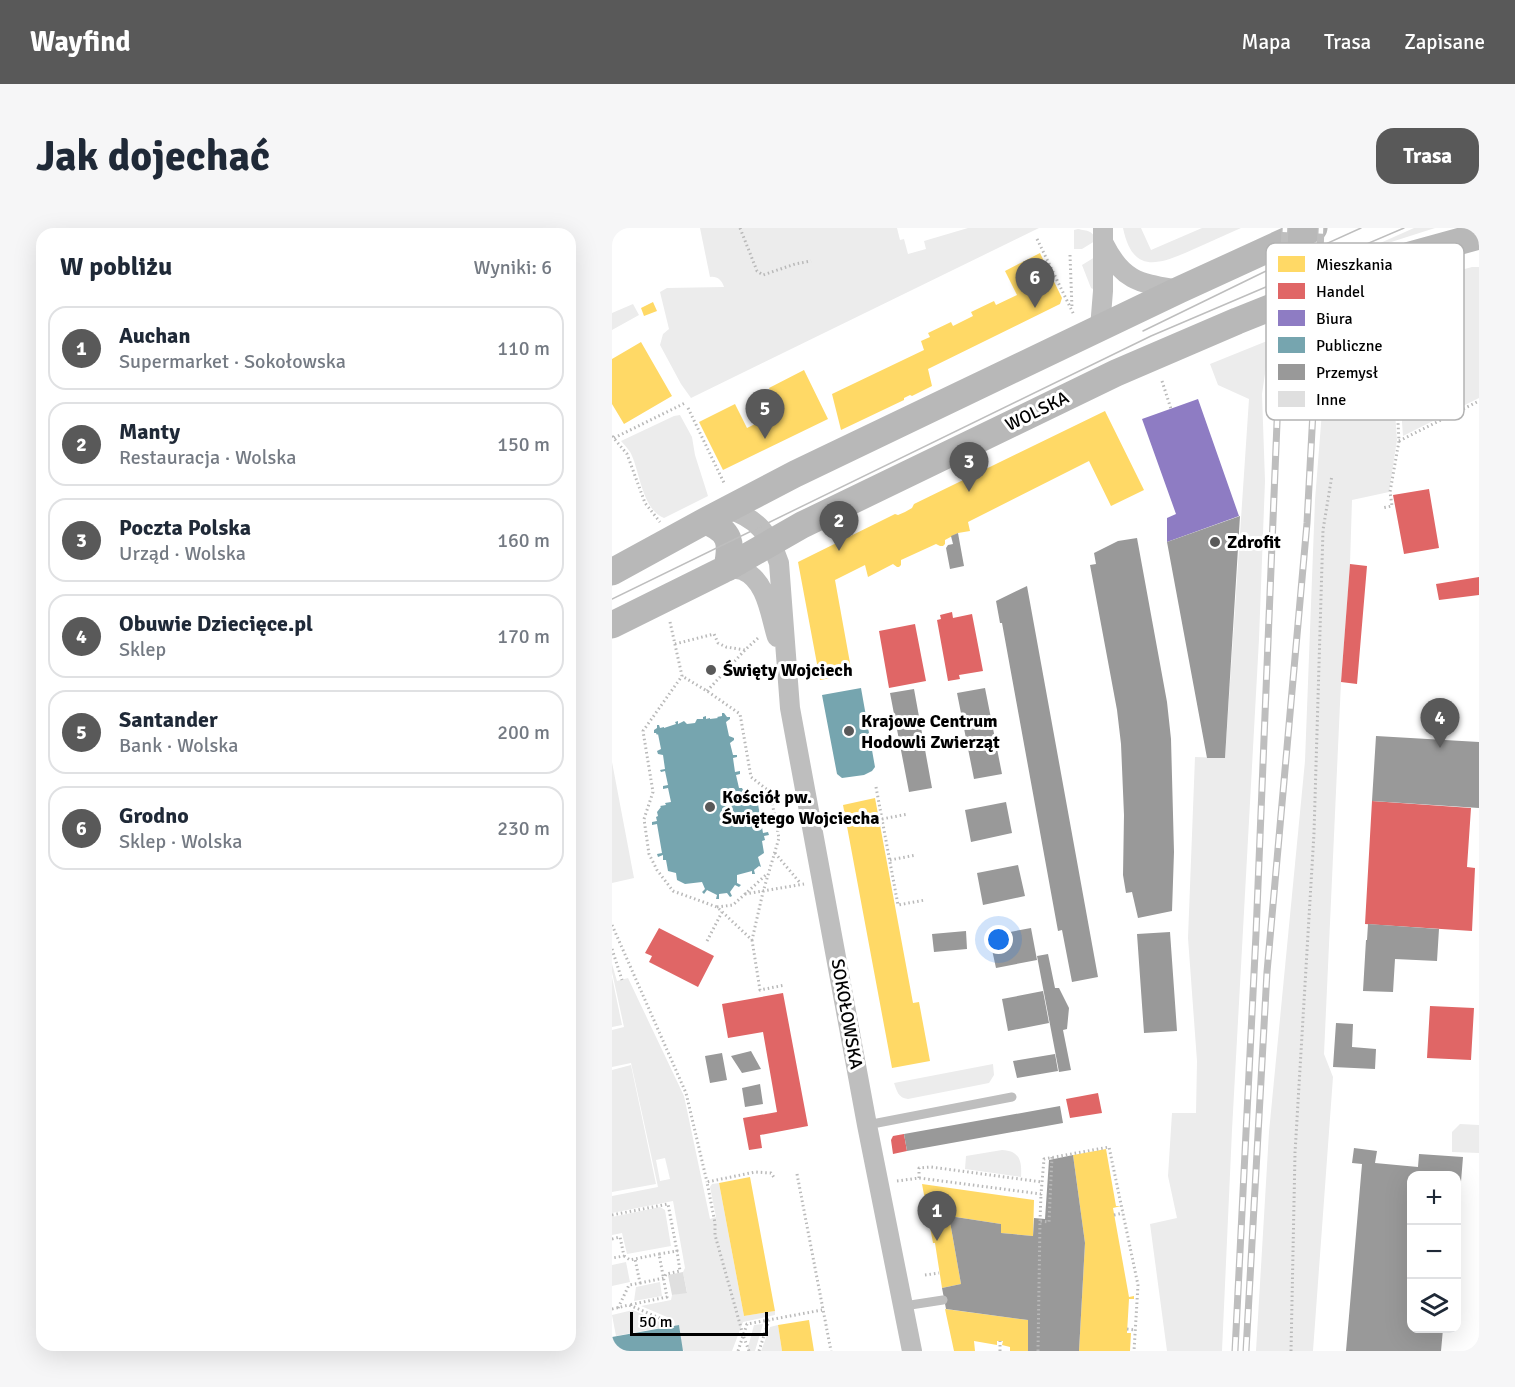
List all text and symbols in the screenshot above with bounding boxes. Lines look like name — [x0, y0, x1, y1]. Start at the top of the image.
text: Wayfind — [30, 25, 131, 59]
text: Mapa — [1241, 29, 1291, 55]
text: Trasa — [1324, 29, 1371, 55]
text: Zapisane — [1404, 29, 1485, 55]
button: Trasa — [1376, 128, 1479, 184]
text: Jak dojechać — [36, 131, 270, 182]
legend — [1266, 243, 1464, 420]
text: W pobliżu — [60, 251, 172, 283]
text: Wyniki: 6 — [473, 255, 552, 280]
text: Mieszkania — [1316, 255, 1393, 275]
pin: 6 — [1016, 259, 1054, 308]
text: Handel — [1316, 282, 1365, 302]
text: Biura — [1316, 309, 1353, 329]
text: Auchan — [119, 322, 190, 349]
text: 1 — [76, 336, 87, 361]
text: 110 m — [497, 336, 550, 361]
text: Publiczne — [1316, 336, 1382, 356]
text: Supermarket · Sokołowska — [119, 349, 346, 374]
text: Przemysł — [1316, 363, 1378, 383]
street label: WOLSKA — [1002, 386, 1072, 436]
pin: 5 — [746, 390, 784, 439]
text: Inne — [1316, 390, 1346, 410]
text: Manty — [119, 418, 180, 445]
text: 2 — [76, 432, 87, 457]
text: 150 m — [497, 432, 550, 457]
pin: 3 — [950, 442, 988, 492]
text: Restauracja · Wolska — [119, 445, 296, 470]
pin: 2 — [820, 502, 858, 551]
text: Poczta Polska — [119, 514, 251, 541]
text: 3 — [76, 528, 87, 553]
text: 160 m — [497, 528, 550, 553]
place label: Zdrofit — [1227, 531, 1281, 553]
marker: Zdrofit — [1208, 535, 1222, 549]
text: Urząd · Wolska — [119, 541, 246, 566]
text: Obuwie Dziecięce.pl — [119, 610, 313, 637]
text: 4 — [76, 624, 87, 649]
text: 170 m — [497, 624, 550, 649]
text: Sklep — [119, 637, 166, 662]
place label: Święty Wojciech — [723, 659, 853, 681]
marker: Święty Wojciech — [704, 663, 718, 677]
pin: 4 — [1420, 698, 1460, 748]
text: Santander — [119, 706, 218, 733]
place label: Krajowe Centrum Hodowli Zwierząt — [861, 710, 1000, 753]
text: 5 — [76, 720, 87, 745]
text: 200 m — [497, 720, 550, 745]
marker: Krajowe Centrum Hodowli Zwierząt — [842, 724, 856, 738]
text: Bank · Wolska — [119, 733, 238, 758]
place label: Kościół pw. Świętego Wojciecha — [722, 786, 880, 829]
marker: Kościół pw. Świętego Wojciecha — [703, 800, 717, 814]
text: Grodno — [119, 802, 189, 829]
text: 6 — [76, 816, 87, 841]
text: 230 m — [497, 816, 550, 841]
text: Sklep · Wolska — [119, 829, 242, 854]
your location — [984, 925, 1013, 954]
street label: SOKOŁOWSKA — [826, 957, 868, 1071]
map controls — [1407, 1171, 1461, 1333]
button: + — [1407, 1171, 1461, 1225]
pin: 1 — [918, 1192, 956, 1241]
button: − — [1407, 1225, 1461, 1279]
button: layers — [1407, 1279, 1461, 1333]
scale bar — [630, 1309, 768, 1336]
text: 50 m — [639, 1312, 673, 1332]

